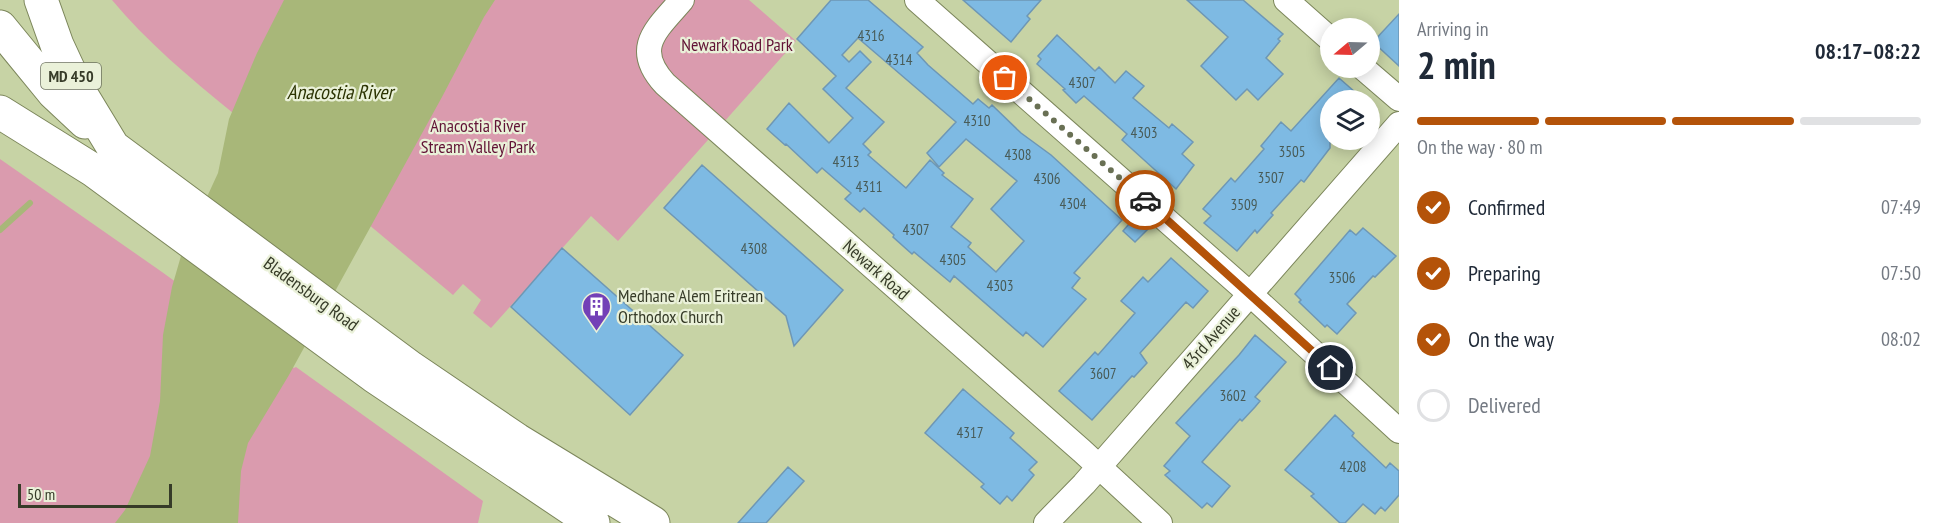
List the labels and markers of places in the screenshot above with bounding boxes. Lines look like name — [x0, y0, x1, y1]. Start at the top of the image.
pin — [979, 52, 1030, 103]
place label: Medhane Alem Eritrean Orthodox Church — [618, 284, 763, 328]
building icon: Medhane Alem Eritrean Orthodox Church — [581, 290, 613, 332]
pin — [1305, 342, 1356, 393]

